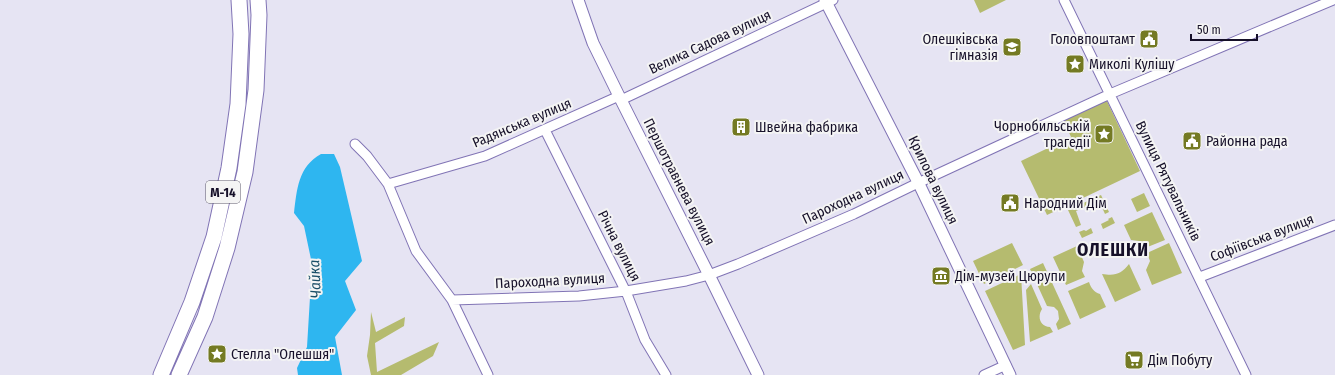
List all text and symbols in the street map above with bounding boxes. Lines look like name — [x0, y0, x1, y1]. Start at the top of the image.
street label: Велика Садова вулиця — [646, 6, 774, 78]
scale bar — [1191, 16, 1257, 42]
text: 50 m — [1197, 23, 1221, 37]
public building icon: Головпоштамт — [1138, 28, 1160, 50]
place label: Олешківська гімназія — [922, 31, 998, 64]
place label: Головпоштамт — [1050, 31, 1135, 48]
school or university icon: Олешківська гімназія — [1001, 36, 1023, 58]
place icon: Миколі Кулішу — [1064, 53, 1086, 75]
place label: Миколі Кулішу — [1089, 56, 1175, 73]
street label: Радянська вулиця — [470, 94, 574, 152]
street label: Першотравнева вулиця — [640, 116, 718, 248]
building icon: Швейна фабрика — [730, 116, 752, 138]
place label: Чорнобильській трагедії — [994, 118, 1090, 151]
street label: Вулиця Рятувальників — [1132, 118, 1204, 244]
place label: Швейна фабрика — [755, 119, 858, 136]
place icon: Чорнобильській трагедії — [1093, 123, 1115, 145]
public building icon: Районна рада — [1181, 130, 1203, 152]
street label: Крилова вулиця — [904, 133, 962, 227]
place label: Районна рада — [1206, 133, 1288, 150]
street label: Пароходна вулиця — [800, 166, 906, 228]
road number: М-14 — [206, 181, 240, 203]
public building icon: Народний Дім — [999, 192, 1021, 214]
place label: Народний Дім — [1024, 195, 1107, 212]
street label: Річна вулиця — [594, 208, 644, 284]
street label: Софіївська вулиця — [1208, 210, 1316, 266]
district label: ОЛЕШКИ — [1077, 239, 1149, 261]
water label: Чайка — [305, 259, 325, 299]
museum icon: Дім-музей Цюрупи — [930, 265, 952, 287]
place label: Дім-музей Цюрупи — [954, 268, 1065, 285]
street label: Пароходна вулиця — [495, 270, 605, 292]
place icon: Стелла "Олешшя" — [206, 343, 228, 365]
place label: Стелла "Олешшя" — [231, 346, 334, 363]
supermarket icon: Дім Побуту — [1123, 349, 1145, 371]
place label: Дім Побуту — [1147, 352, 1213, 369]

